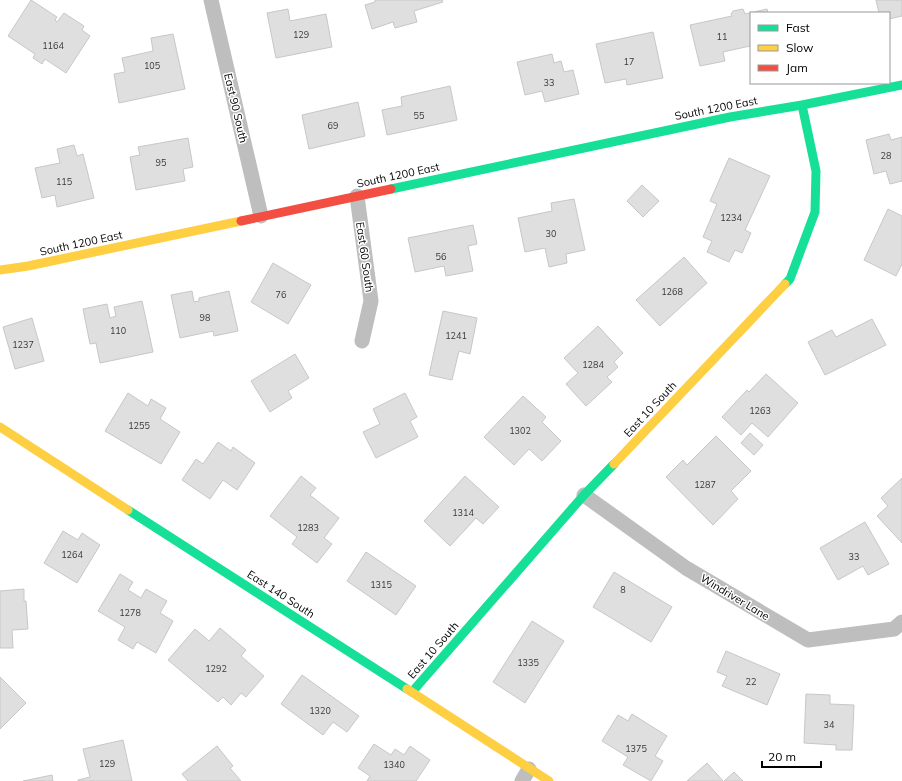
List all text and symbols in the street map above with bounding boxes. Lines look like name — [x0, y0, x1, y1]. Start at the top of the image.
legend — [750, 12, 890, 84]
text: Fast — [786, 20, 810, 35]
house number: 129 — [293, 29, 309, 40]
house number: 11 — [717, 31, 727, 42]
house number: 1164 — [42, 40, 64, 51]
text: Slow — [786, 40, 814, 55]
house number: 17 — [624, 56, 634, 67]
house number: 105 — [144, 60, 161, 71]
text: Jam — [786, 60, 808, 75]
street label: East 90 South — [221, 72, 251, 144]
house number: 33 — [544, 77, 554, 88]
street label: South 1200 East — [673, 93, 759, 123]
house number: 55 — [414, 110, 425, 121]
house number: 69 — [328, 120, 338, 131]
house number: 28 — [881, 150, 891, 161]
house number: 95 — [156, 157, 167, 168]
street label: South 1200 East — [355, 159, 441, 191]
house number: 115 — [56, 176, 73, 187]
house number: 1234 — [720, 212, 742, 223]
street label: East 60 South — [353, 221, 377, 293]
street label: South 1200 East — [38, 227, 124, 259]
house number: 30 — [546, 228, 556, 239]
house number: 56 — [436, 251, 446, 262]
house number: 1268 — [661, 286, 683, 297]
house number: 76 — [276, 289, 286, 300]
house number: 98 — [200, 312, 210, 323]
house number: 110 — [110, 325, 126, 336]
house number: 1241 — [445, 330, 467, 341]
house number: 1237 — [12, 339, 34, 350]
house number: 1284 — [582, 359, 604, 370]
street label: East 10 South — [621, 378, 679, 440]
house number: 1263 — [749, 405, 771, 416]
house number: 1255 — [128, 420, 150, 431]
house number: 1302 — [509, 425, 531, 436]
house number: 1287 — [694, 479, 716, 490]
house number: 1314 — [452, 507, 474, 518]
house number: 1283 — [297, 522, 319, 533]
house number: 1264 — [61, 549, 83, 560]
house number: 33 — [849, 551, 859, 562]
street label: East 140 South — [245, 567, 317, 621]
street label: Windriver Lane — [698, 571, 772, 623]
house number: 1315 — [370, 579, 392, 590]
house number: 8 — [620, 584, 626, 595]
house number: 1278 — [119, 607, 141, 618]
street label: East 10 South — [404, 619, 462, 681]
house number: 1335 — [517, 657, 539, 668]
house number: 1292 — [205, 663, 227, 674]
house number: 22 — [746, 676, 756, 687]
house number: 1320 — [309, 705, 331, 716]
house number: 34 — [824, 719, 835, 730]
house number: 1375 — [625, 743, 647, 754]
scale bar — [762, 743, 821, 769]
text: 20 m — [768, 749, 796, 764]
house number: 129 — [99, 758, 115, 769]
house number: 1340 — [383, 759, 405, 770]

